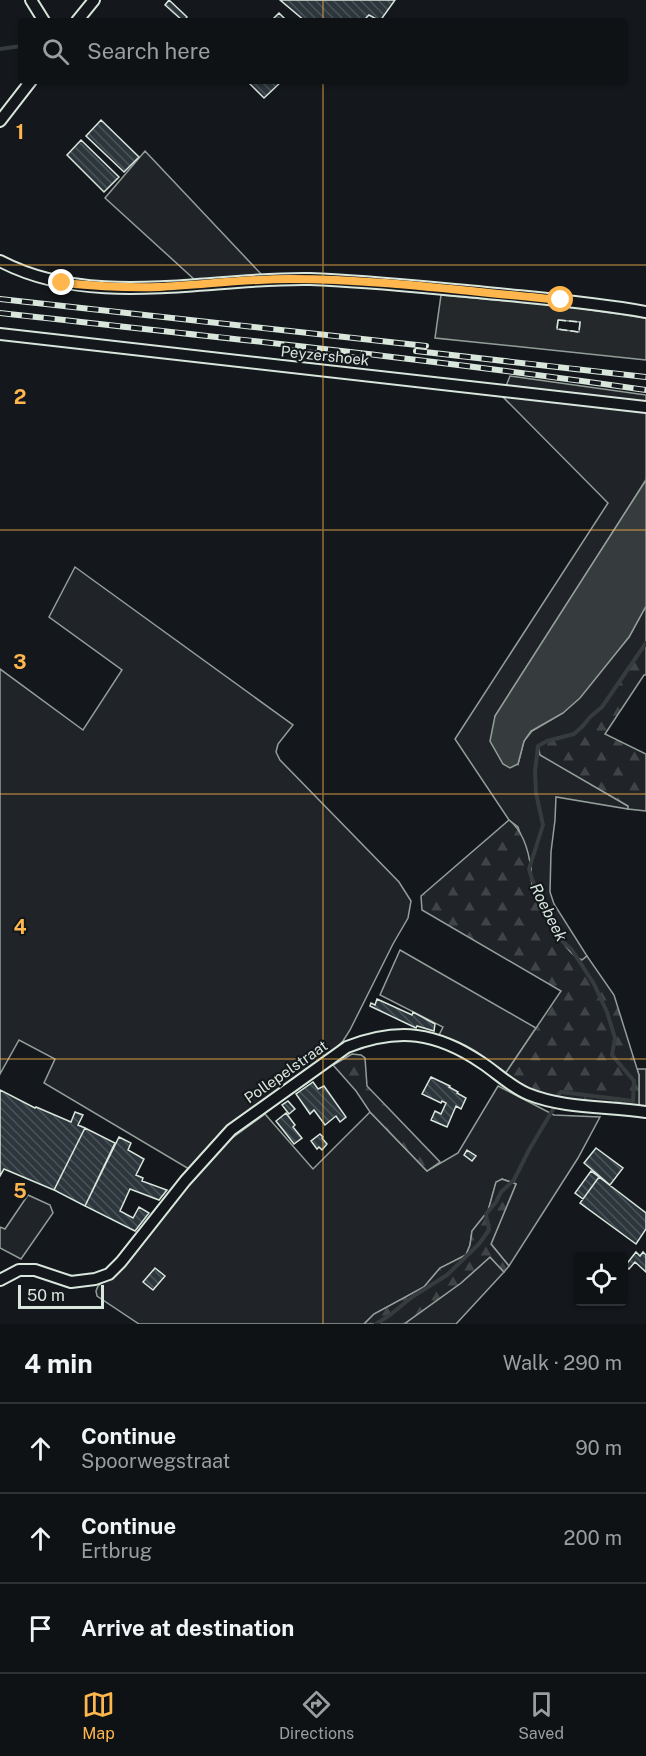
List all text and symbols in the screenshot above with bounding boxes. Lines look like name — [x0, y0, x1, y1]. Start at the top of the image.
search box — [18, 18, 628, 84]
icon: search — [39, 35, 72, 68]
text: Search here — [87, 38, 211, 64]
text: 1 — [16, 120, 24, 144]
route end — [48, 269, 74, 295]
route start — [547, 286, 573, 312]
street label: Peyzershoek — [280, 342, 370, 369]
text: 2 — [14, 385, 26, 409]
text: 3 — [13, 650, 27, 674]
water label: Roebeek — [526, 880, 571, 945]
text: 4 — [13, 915, 27, 939]
street label: Pollepelstraat — [241, 1037, 331, 1107]
text: 5 — [13, 1179, 27, 1203]
map controls — [574, 1252, 628, 1306]
button: locate — [574, 1252, 628, 1306]
scale bar — [18, 1282, 104, 1310]
text: 50 m — [27, 1286, 65, 1305]
text: 4 min — [24, 1348, 93, 1379]
text: Walk · 290 m — [503, 1351, 622, 1375]
text: Continue — [81, 1423, 176, 1449]
icon: ahead — [24, 1432, 57, 1465]
text: 90 m — [575, 1436, 622, 1460]
text: Spoorwegstraat — [81, 1449, 230, 1473]
text: Continue — [81, 1513, 176, 1539]
icon: ahead — [24, 1522, 57, 1555]
text: 200 m — [564, 1526, 622, 1550]
text: Ertbrug — [81, 1539, 152, 1563]
icon: arrive — [24, 1612, 57, 1645]
text: Arrive at destination — [81, 1615, 294, 1641]
tab: Map — [82, 1688, 115, 1743]
tab: Directions — [279, 1688, 354, 1743]
tab: Saved — [518, 1688, 564, 1743]

